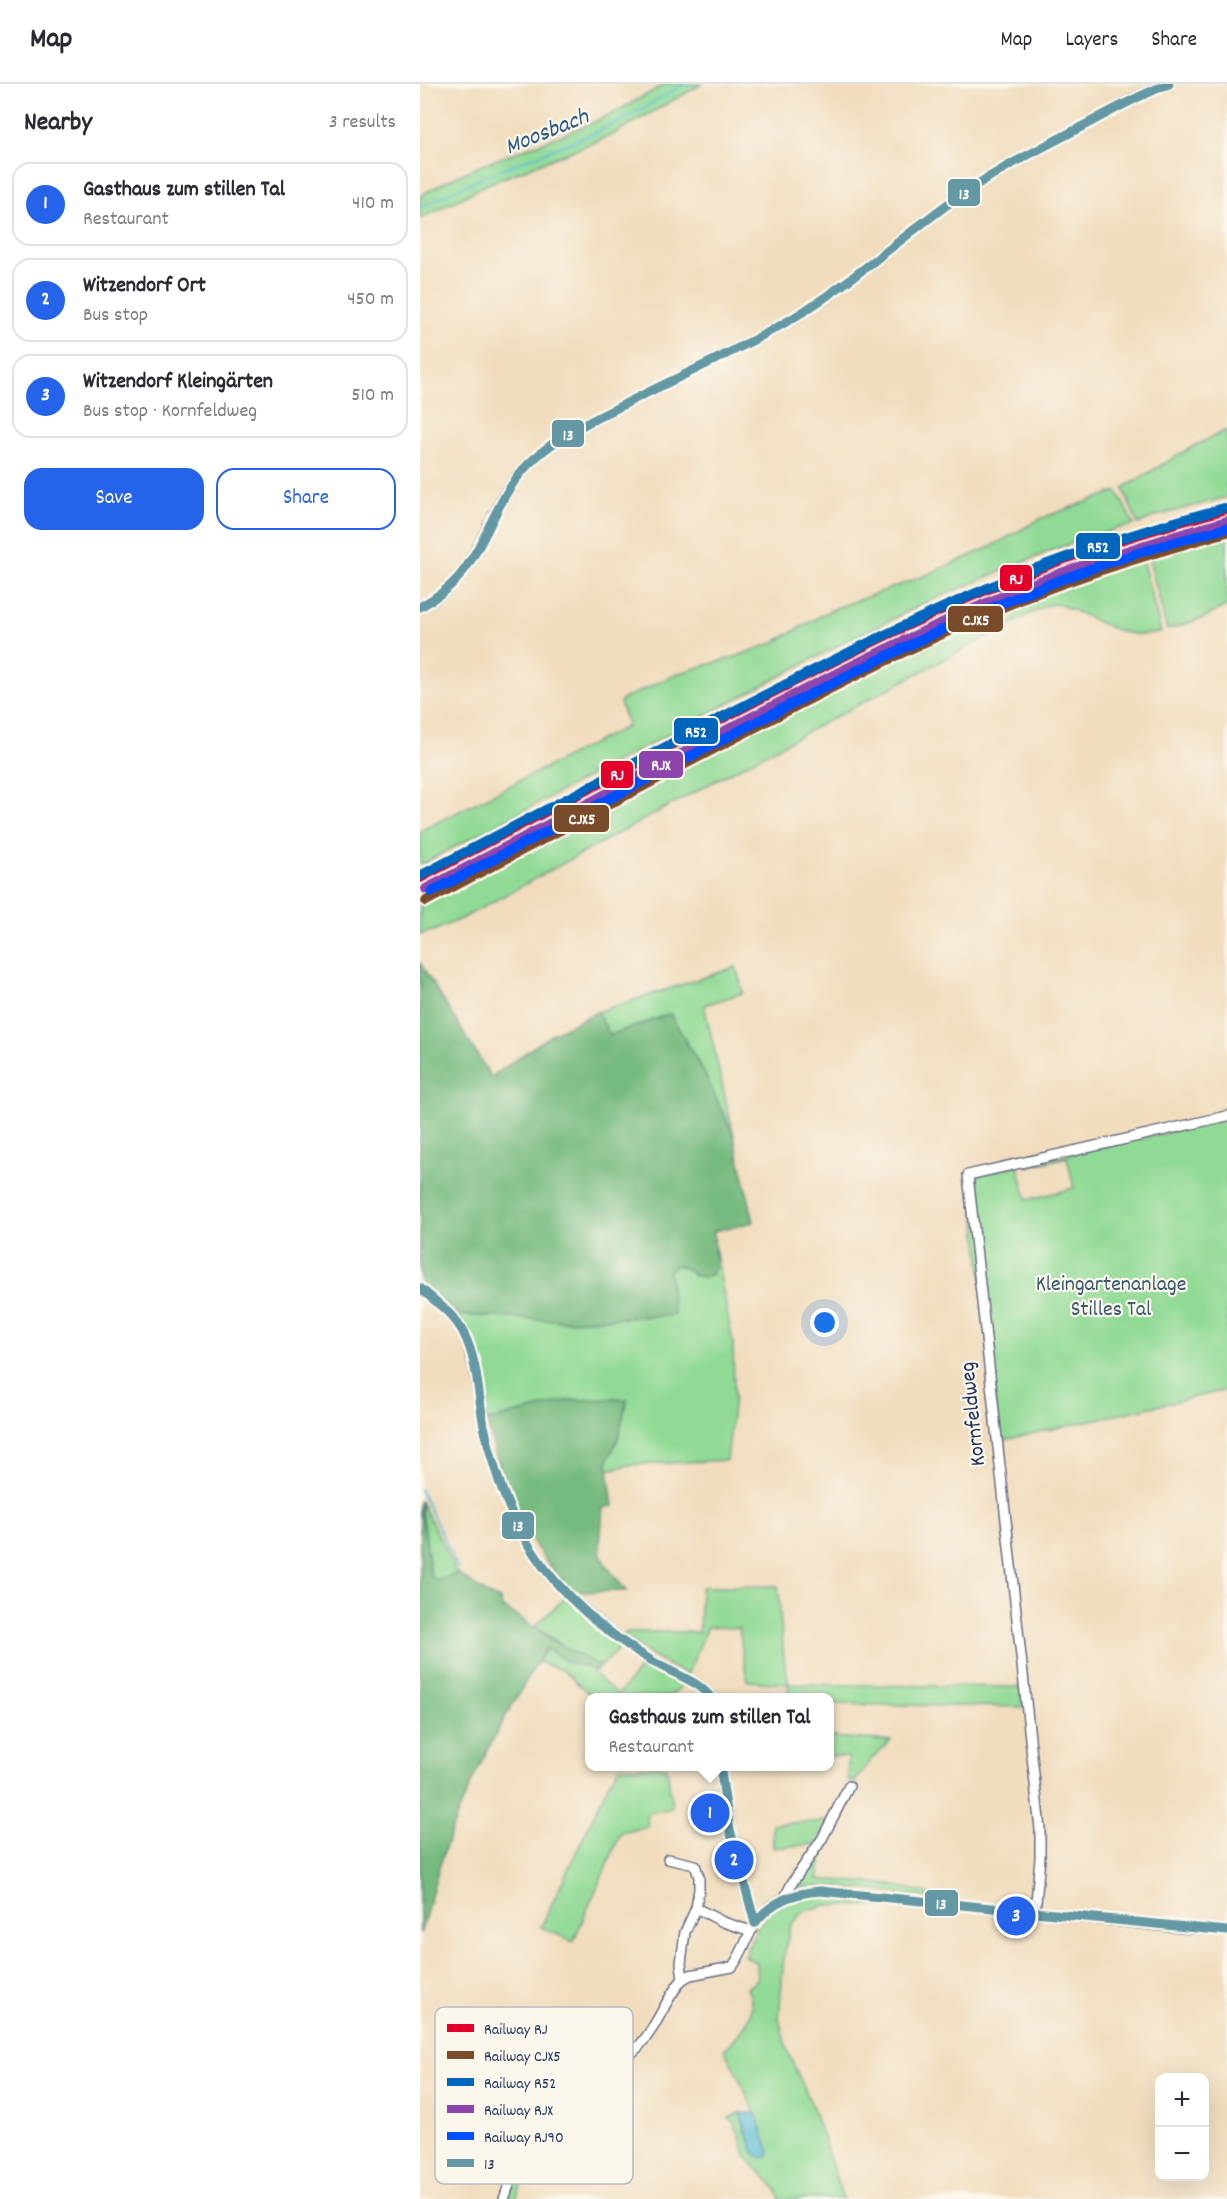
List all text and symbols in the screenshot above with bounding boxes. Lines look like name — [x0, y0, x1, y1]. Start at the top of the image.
text: Map — [30, 21, 72, 61]
text: Map — [1001, 26, 1032, 56]
text: Layers — [1065, 26, 1118, 56]
text: Share — [1151, 26, 1197, 56]
water label: Moosbach — [500, 100, 595, 165]
text: Nearby — [24, 105, 92, 142]
text: 3 results — [329, 109, 396, 137]
text: Gasthaus zum stillen Tal — [83, 175, 285, 206]
line badge: 13 — [947, 178, 981, 207]
text: 13 — [959, 184, 969, 207]
text: 1 — [43, 190, 48, 218]
text: 410 m — [352, 190, 394, 218]
text: Restaurant — [83, 206, 169, 234]
text: Witzendorf Ort — [83, 271, 206, 302]
text: 2 — [41, 286, 50, 314]
text: 450 m — [347, 286, 394, 314]
text: Bus stop — [83, 302, 148, 330]
text: Witzendorf Kleingärten — [83, 367, 273, 398]
text: 3 — [41, 382, 50, 410]
text: 510 m — [351, 382, 394, 410]
text: Bus stop · Kornfeldweg — [83, 398, 257, 426]
line badge: 13 — [551, 419, 585, 448]
text: 13 — [563, 425, 573, 448]
button: Save — [24, 468, 204, 530]
button: Share — [216, 468, 396, 530]
line badge: R52 — [1075, 532, 1121, 560]
text: R52 — [1087, 537, 1109, 560]
line badge: RJ — [999, 564, 1033, 592]
text: RJ — [1009, 569, 1023, 592]
line badge: CJX5 — [947, 605, 1004, 633]
text: CJX5 — [963, 610, 989, 633]
line badge: R52 — [673, 717, 719, 745]
text: R52 — [685, 722, 707, 745]
line badge: RJX — [638, 750, 684, 779]
text: RJX — [651, 755, 671, 778]
line badge: RJ — [600, 760, 634, 789]
text: RJ — [610, 765, 624, 788]
line badge: CJX5 — [553, 804, 610, 833]
text: CJX5 — [569, 809, 595, 832]
park label: Kleingartenanlage Stilles Tal — [1036, 1270, 1186, 1326]
your location — [810, 1308, 839, 1337]
street label: Kornfeldweg — [953, 1360, 995, 1468]
line badge: 13 — [501, 1511, 535, 1540]
text: 13 — [513, 1516, 523, 1539]
popup — [585, 1693, 834, 1771]
text: Gasthaus zum stillen Tal — [608, 1703, 811, 1734]
text: Restaurant — [608, 1734, 694, 1762]
pin: 1 — [690, 1790, 730, 1836]
pin: 2 — [714, 1838, 754, 1882]
line badge: 13 — [924, 1889, 959, 1917]
text: 13 — [936, 1894, 946, 1917]
pin: 3 — [996, 1894, 1036, 1938]
legend — [435, 2007, 633, 2184]
text: Railway RJ — [484, 2019, 548, 2042]
text: Railway CJX5 — [484, 2046, 561, 2069]
text: Railway R52 — [484, 2073, 556, 2096]
map controls — [1155, 2073, 1209, 2181]
button: + — [1155, 2073, 1209, 2127]
text: Railway RJX — [484, 2100, 554, 2123]
text: Railway RJ90 — [484, 2127, 564, 2150]
button: − — [1155, 2127, 1209, 2181]
text: 13 — [484, 2154, 495, 2177]

